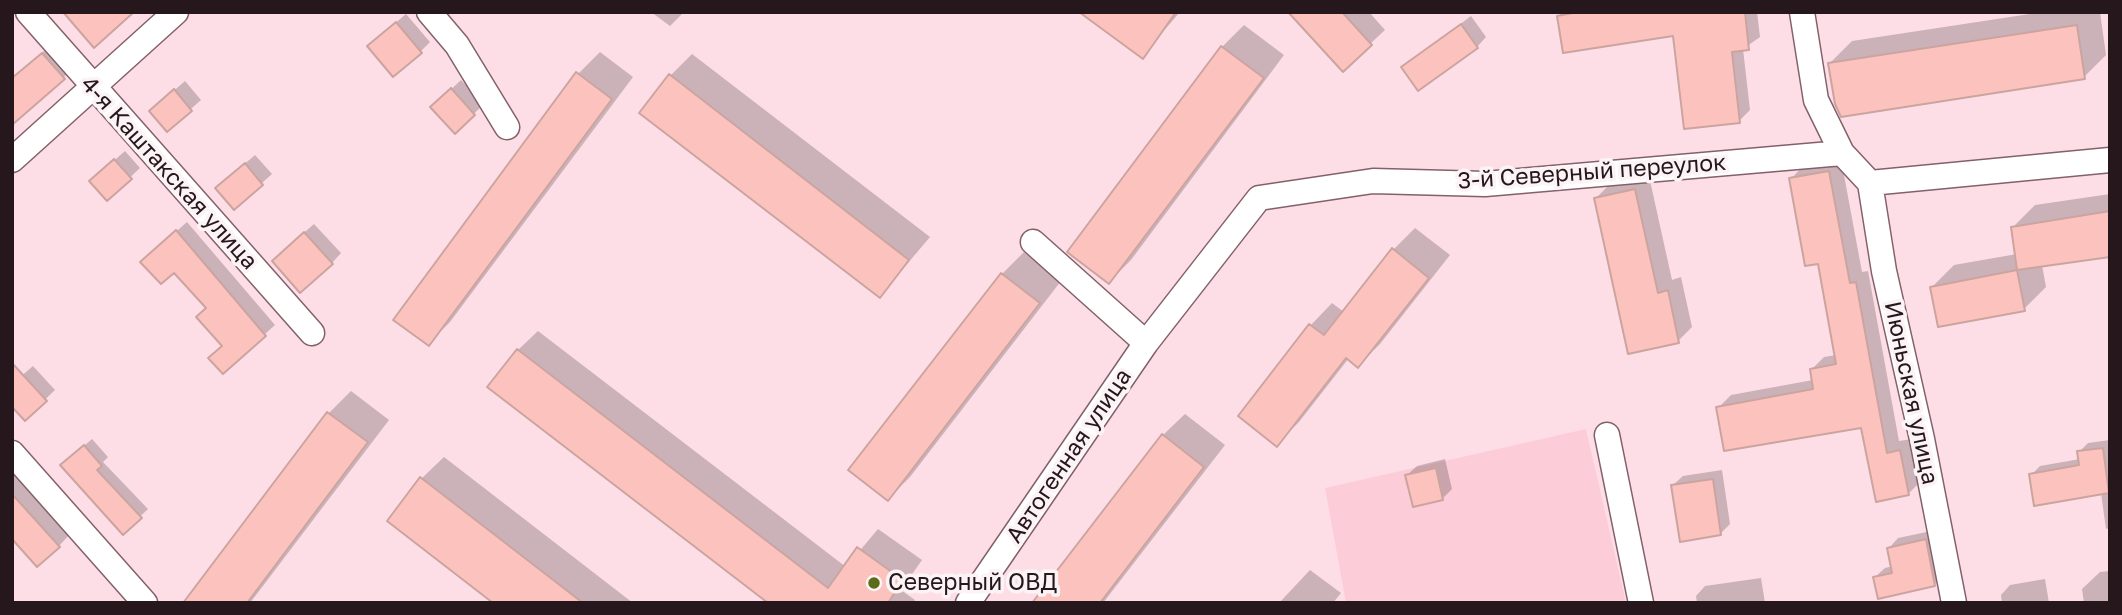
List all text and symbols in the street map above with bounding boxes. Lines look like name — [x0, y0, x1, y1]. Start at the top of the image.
street label: 4-я Каштакская улица — [75, 71, 263, 275]
street label: 3-й Северный переулок — [1457, 149, 1727, 195]
street label: Июньская улица — [1878, 299, 1944, 487]
street label: Автогенная улица — [1001, 364, 1137, 548]
place label: Северный ОВД — [888, 569, 1057, 597]
marker: Северный ОВД — [866, 575, 882, 591]

